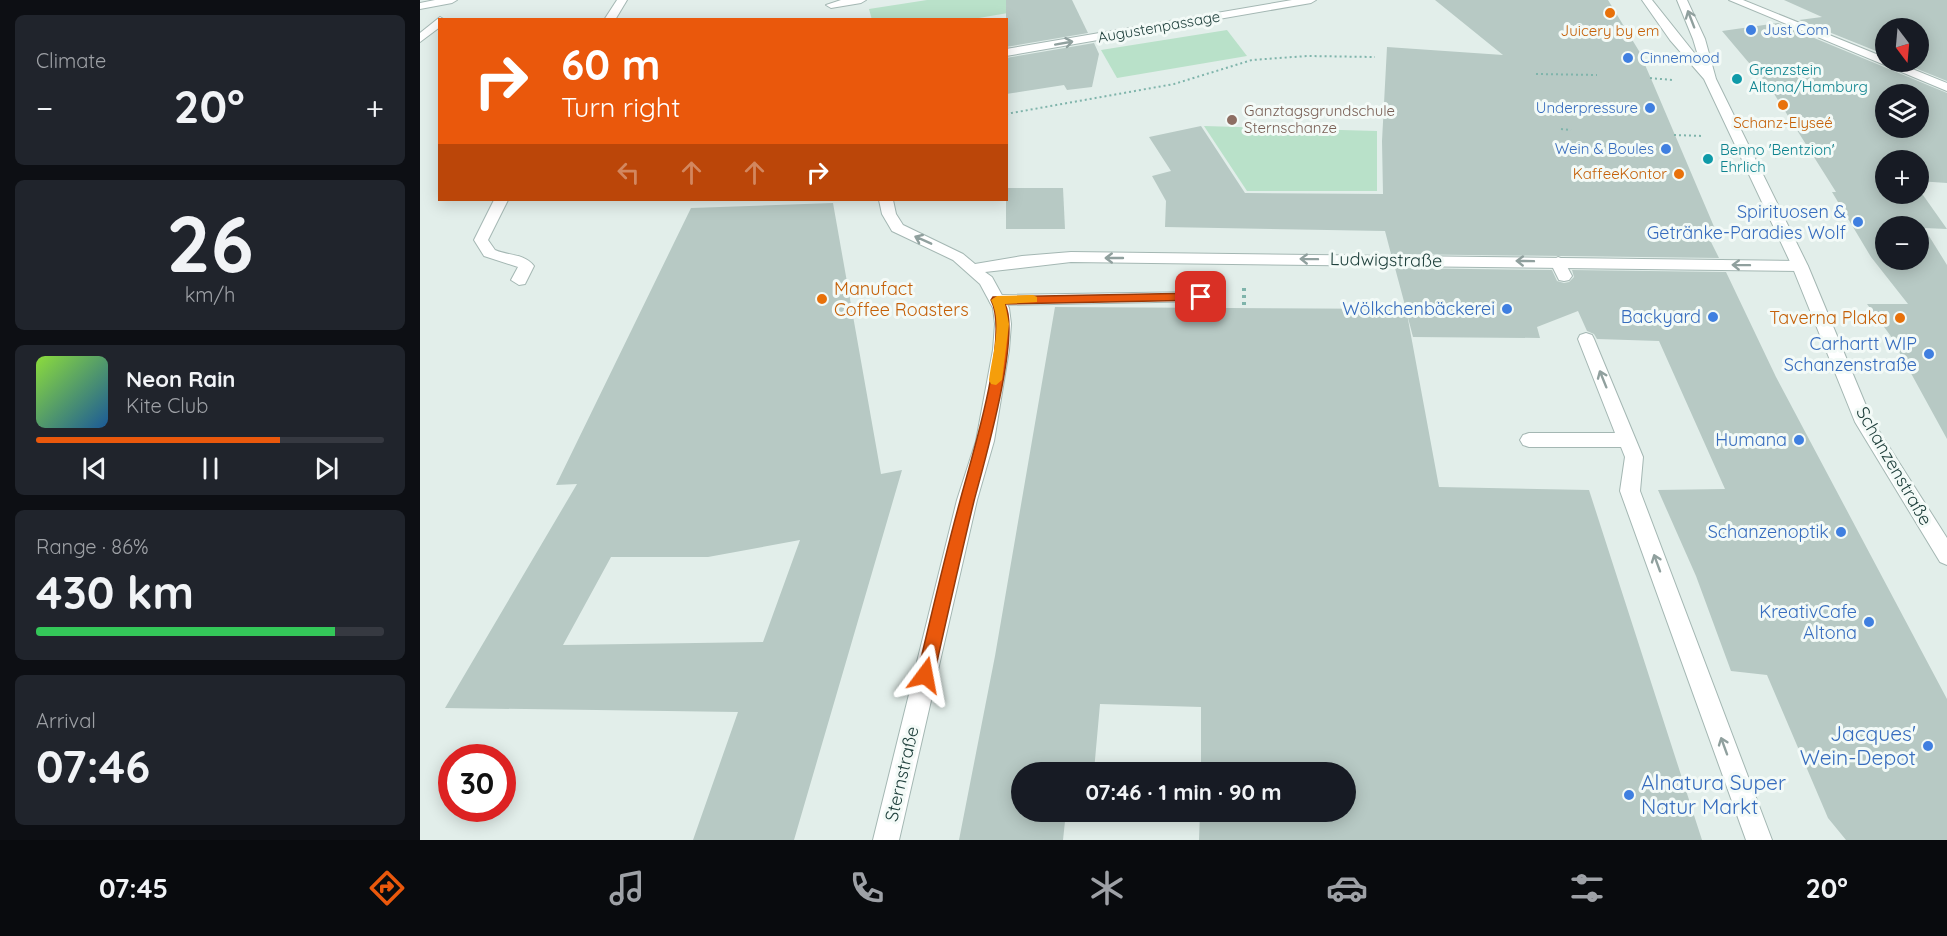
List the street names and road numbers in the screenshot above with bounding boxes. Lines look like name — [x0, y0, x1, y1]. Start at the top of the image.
street label: Augustenpassage — [1096, 6, 1222, 47]
street label: Ludwigstraße — [1330, 247, 1442, 272]
street label: Schanzenstraße — [1851, 402, 1938, 529]
street label: Sternstraße — [879, 724, 924, 824]

